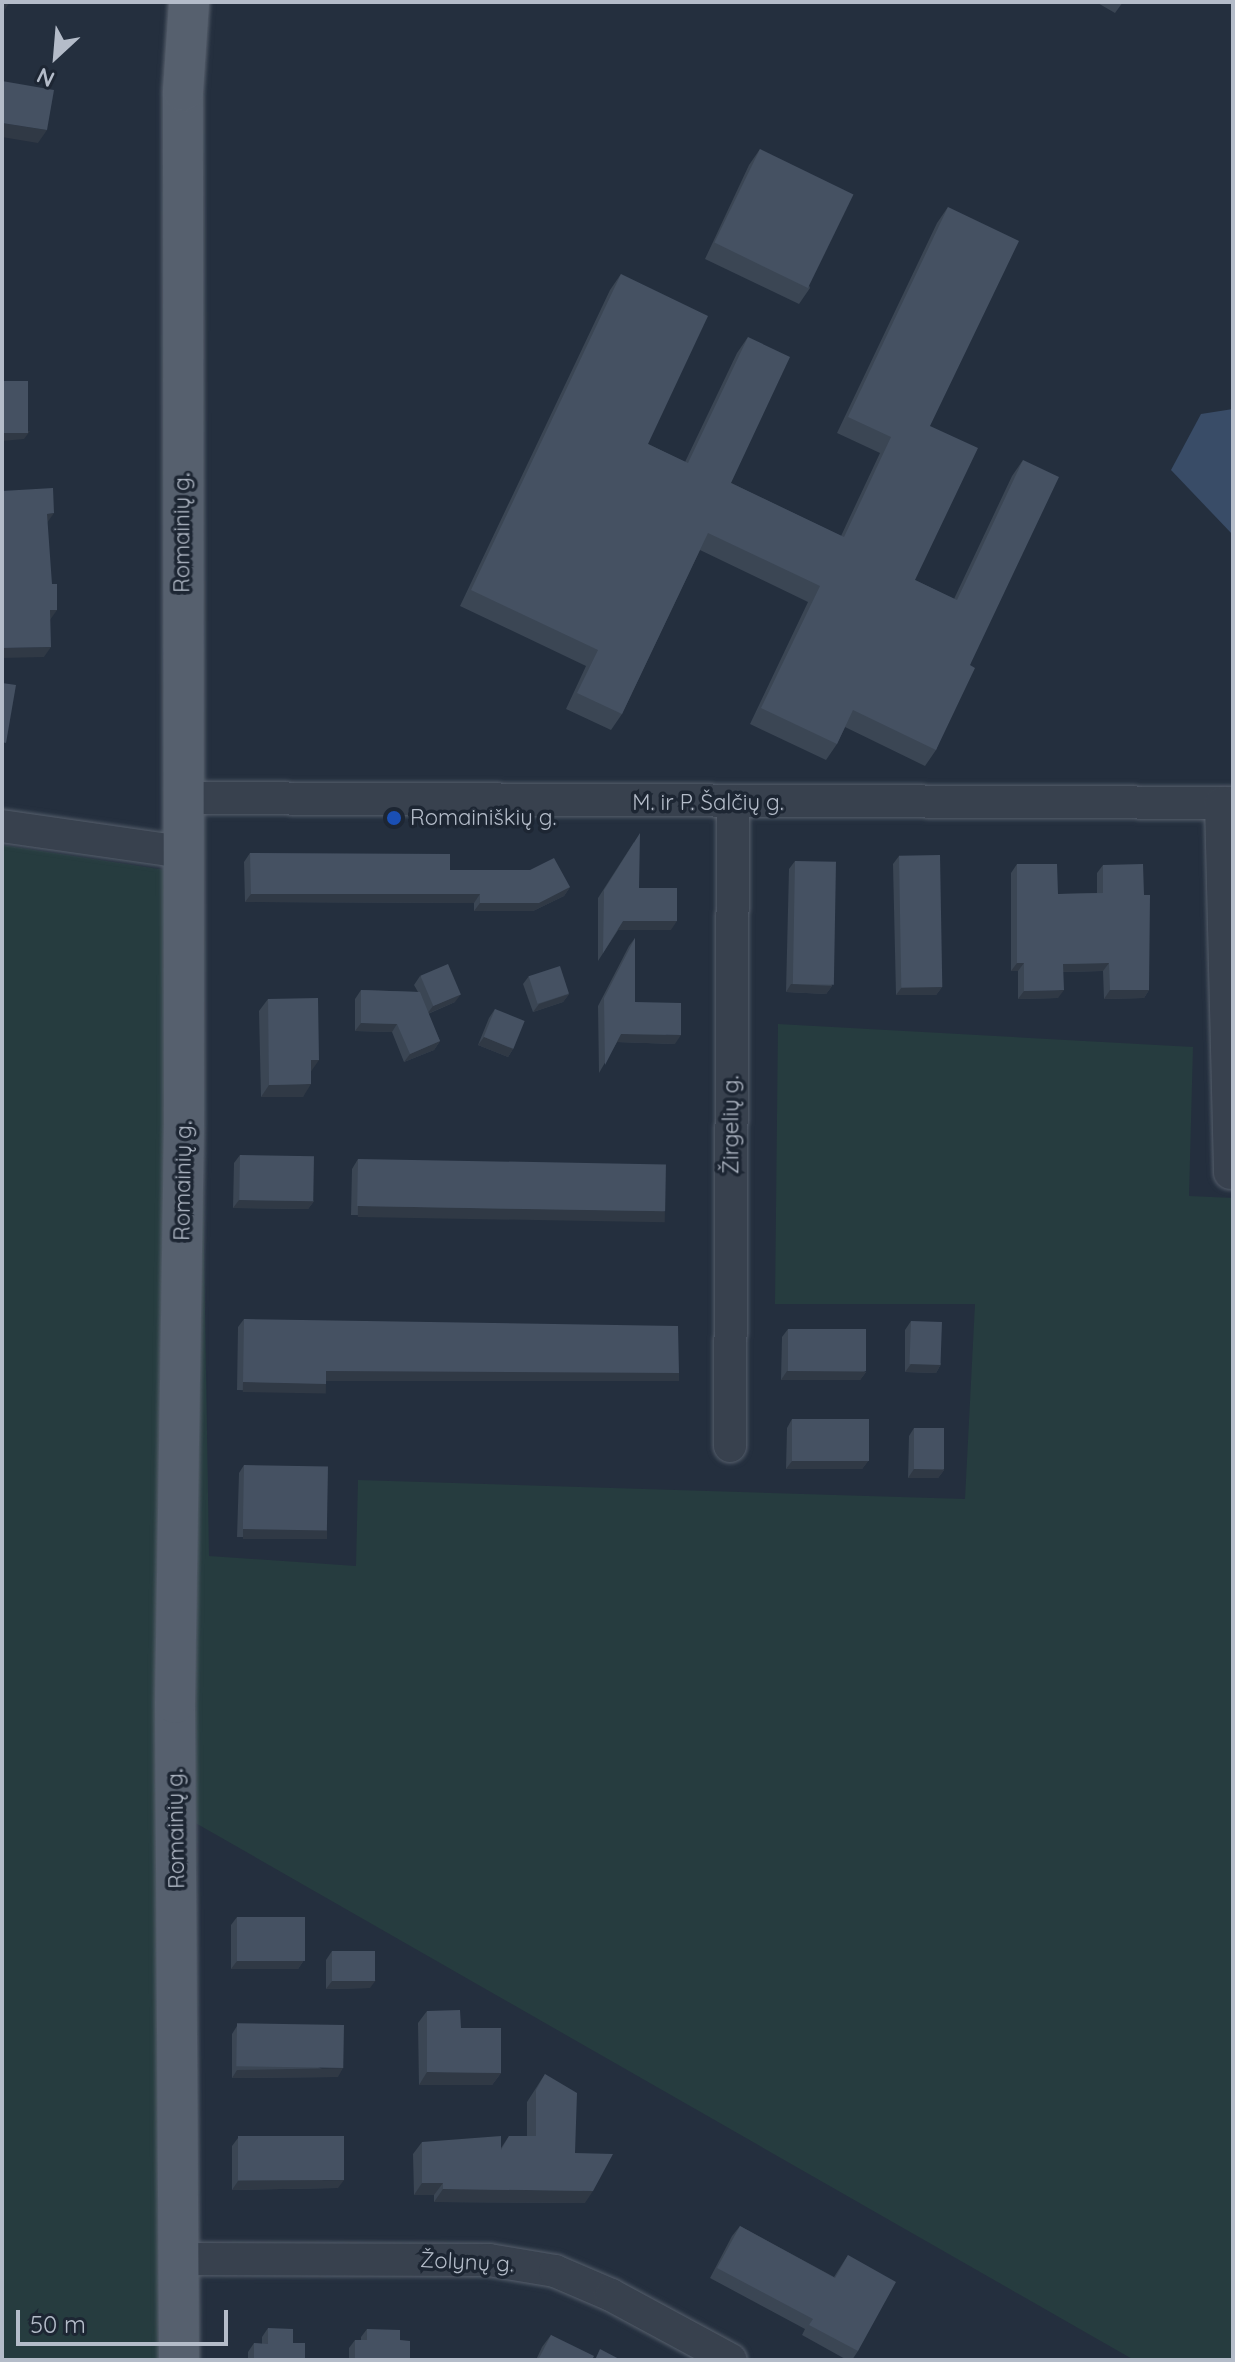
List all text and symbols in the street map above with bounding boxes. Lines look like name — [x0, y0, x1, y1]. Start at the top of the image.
north arrow — [16, 16, 96, 96]
text: N — [32, 61, 59, 94]
street label: Romainių g. — [169, 473, 195, 593]
street label: M. ir P. Šalčių g. — [632, 790, 784, 816]
place label: Romainiškių g. — [410, 805, 556, 831]
marker: Romainiškių g. — [385, 809, 403, 827]
street label: Žirgelių g. — [718, 1076, 744, 1174]
street label: Romainių g. — [169, 1121, 197, 1241]
street label: Romainių g. — [162, 1769, 190, 1889]
street label: Žolynų g. — [420, 2246, 514, 2278]
scale bar — [20, 2294, 232, 2344]
text: 50 m — [30, 2309, 86, 2339]

